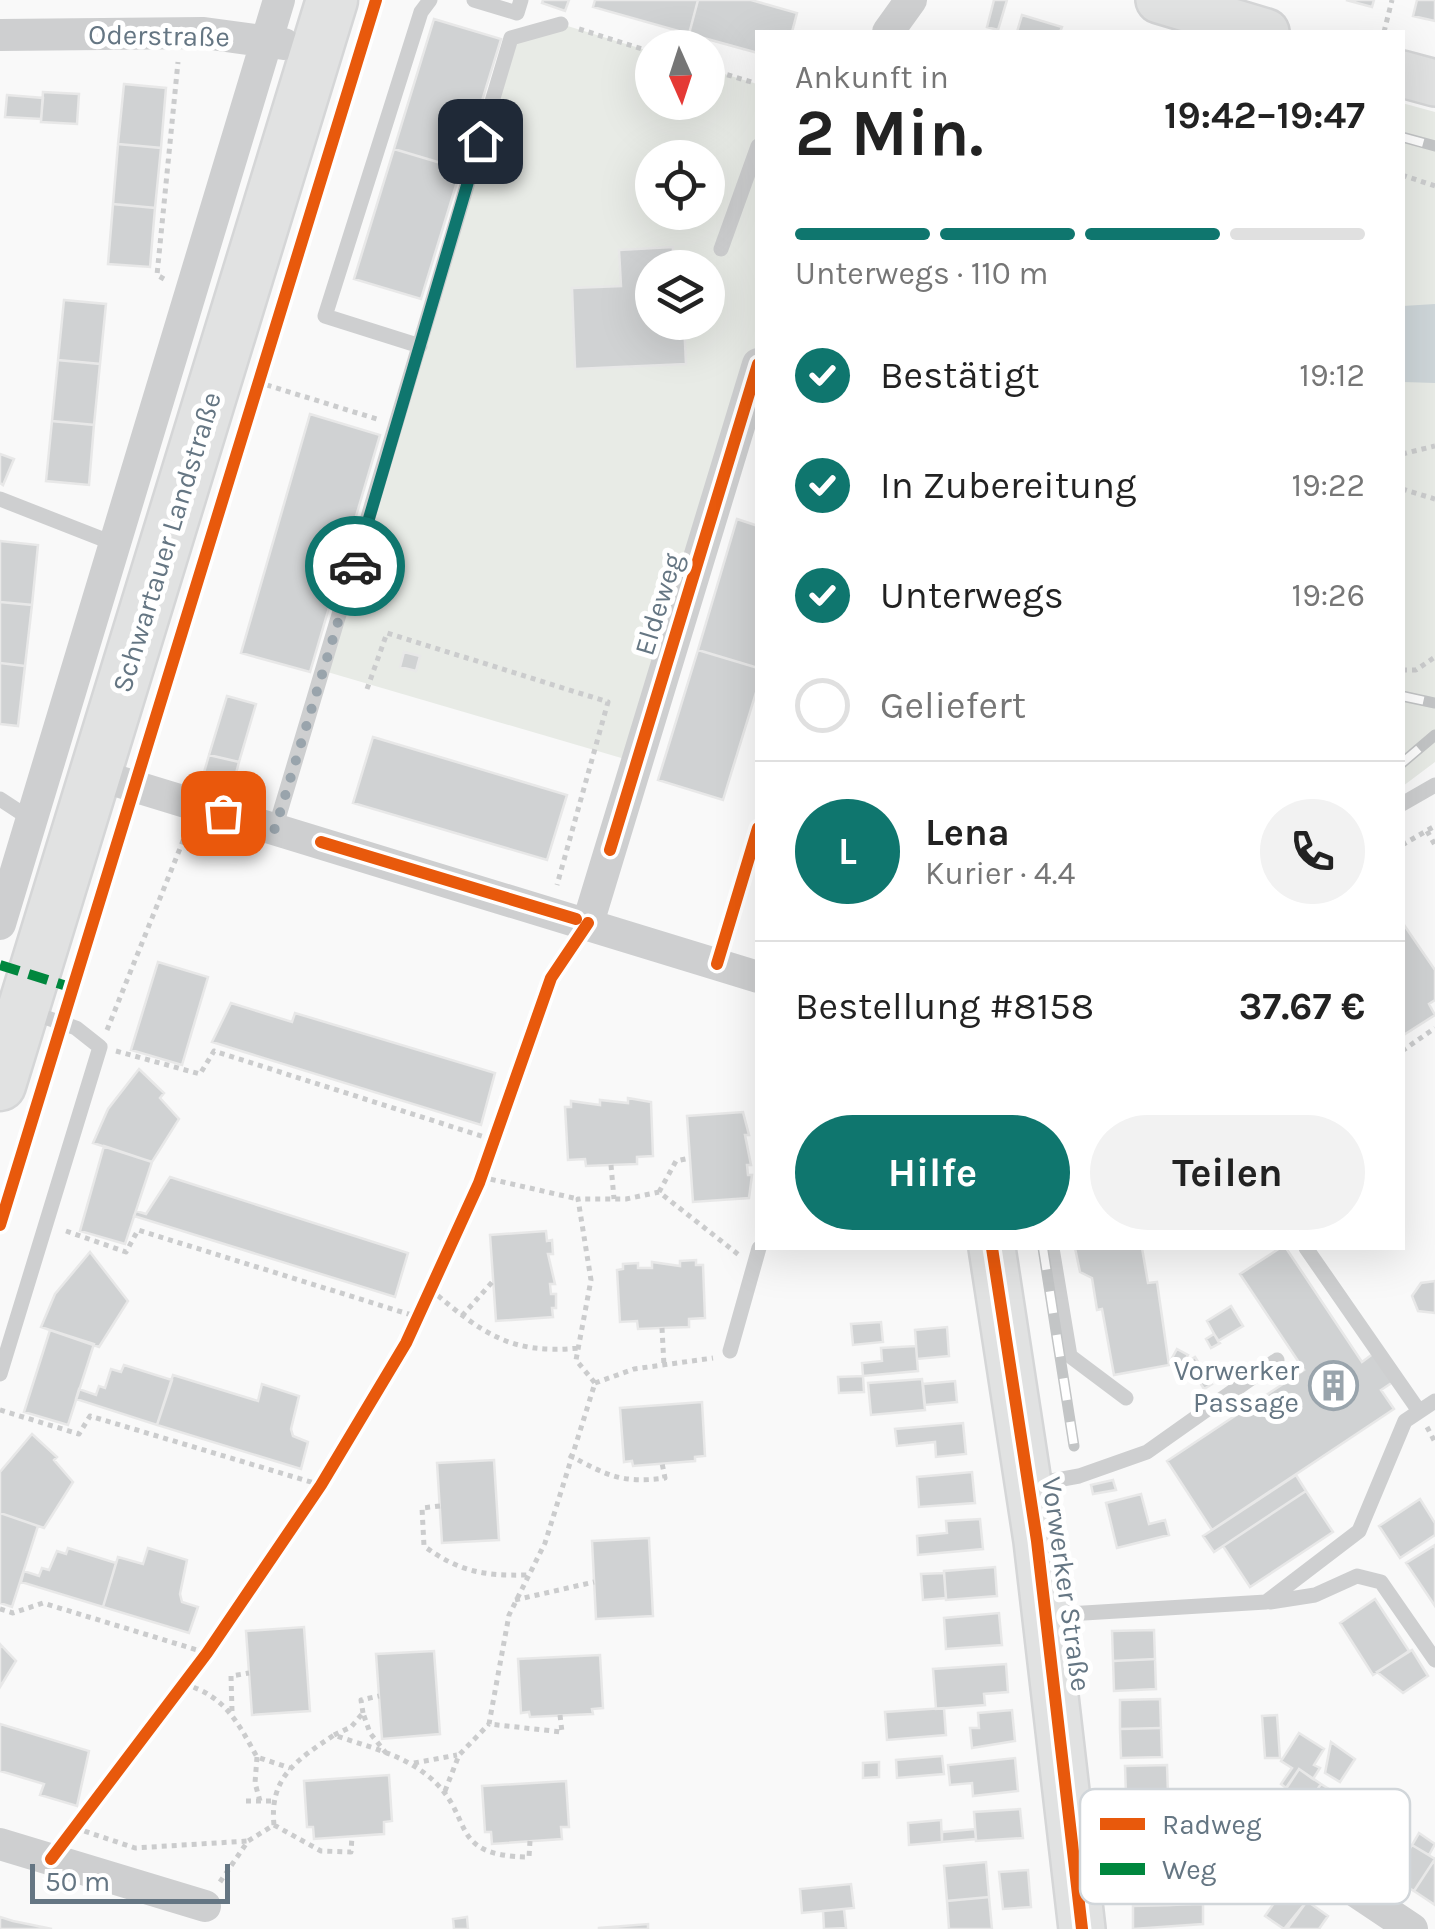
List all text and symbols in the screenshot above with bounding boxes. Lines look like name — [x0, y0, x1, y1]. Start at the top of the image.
street label: Oderstraße — [88, 18, 230, 53]
north arrow — [635, 30, 725, 120]
map controls — [635, 30, 725, 340]
text: Ankunft in — [795, 59, 949, 96]
text: 19:42–19:47 — [1164, 93, 1365, 138]
text: 2 Min. — [795, 95, 983, 171]
pin — [438, 99, 523, 184]
icon: home — [453, 114, 508, 169]
button: locate — [635, 140, 725, 230]
button: layers — [635, 250, 725, 340]
text: Unterwegs · 110 m — [795, 255, 1048, 292]
icon: check — [795, 348, 850, 403]
text: Bestätigt — [880, 353, 1040, 398]
text: 19:12 — [1299, 357, 1365, 394]
street label: Schwartauer Landstraße — [105, 388, 228, 696]
icon: check — [795, 458, 850, 513]
text: In Zubereitung — [880, 463, 1136, 508]
text: 19:22 — [1291, 467, 1365, 504]
courier — [305, 516, 405, 616]
icon: car — [328, 539, 383, 594]
street label: Eldeweg — [627, 549, 690, 659]
icon: check — [795, 568, 850, 623]
text: Unterwegs — [880, 573, 1064, 618]
text: 19:26 — [1292, 577, 1365, 614]
text: Geliefert — [880, 683, 1026, 728]
pin — [181, 771, 266, 856]
icon: bag — [196, 786, 251, 841]
button: phone — [1260, 799, 1365, 904]
text: Lena — [925, 810, 1010, 855]
text: L — [838, 829, 857, 874]
text: Kurier · 4.4 — [925, 855, 1075, 892]
text: Bestellung #8158 — [795, 984, 1094, 1029]
text: 37.67 € — [1239, 984, 1365, 1029]
button: Hilfe — [795, 1115, 1070, 1230]
button: Teilen — [1090, 1115, 1365, 1230]
place label: Vorwerker Passage — [1174, 1354, 1300, 1419]
building icon: Vorwerker Passage — [1308, 1360, 1360, 1412]
street label: Vorwerker Straße — [1035, 1475, 1098, 1694]
legend — [1080, 1789, 1410, 1904]
text: Radweg — [1162, 1808, 1262, 1841]
text: Weg — [1162, 1853, 1217, 1886]
scale bar — [30, 1859, 230, 1904]
text: 50 m — [45, 1865, 110, 1898]

